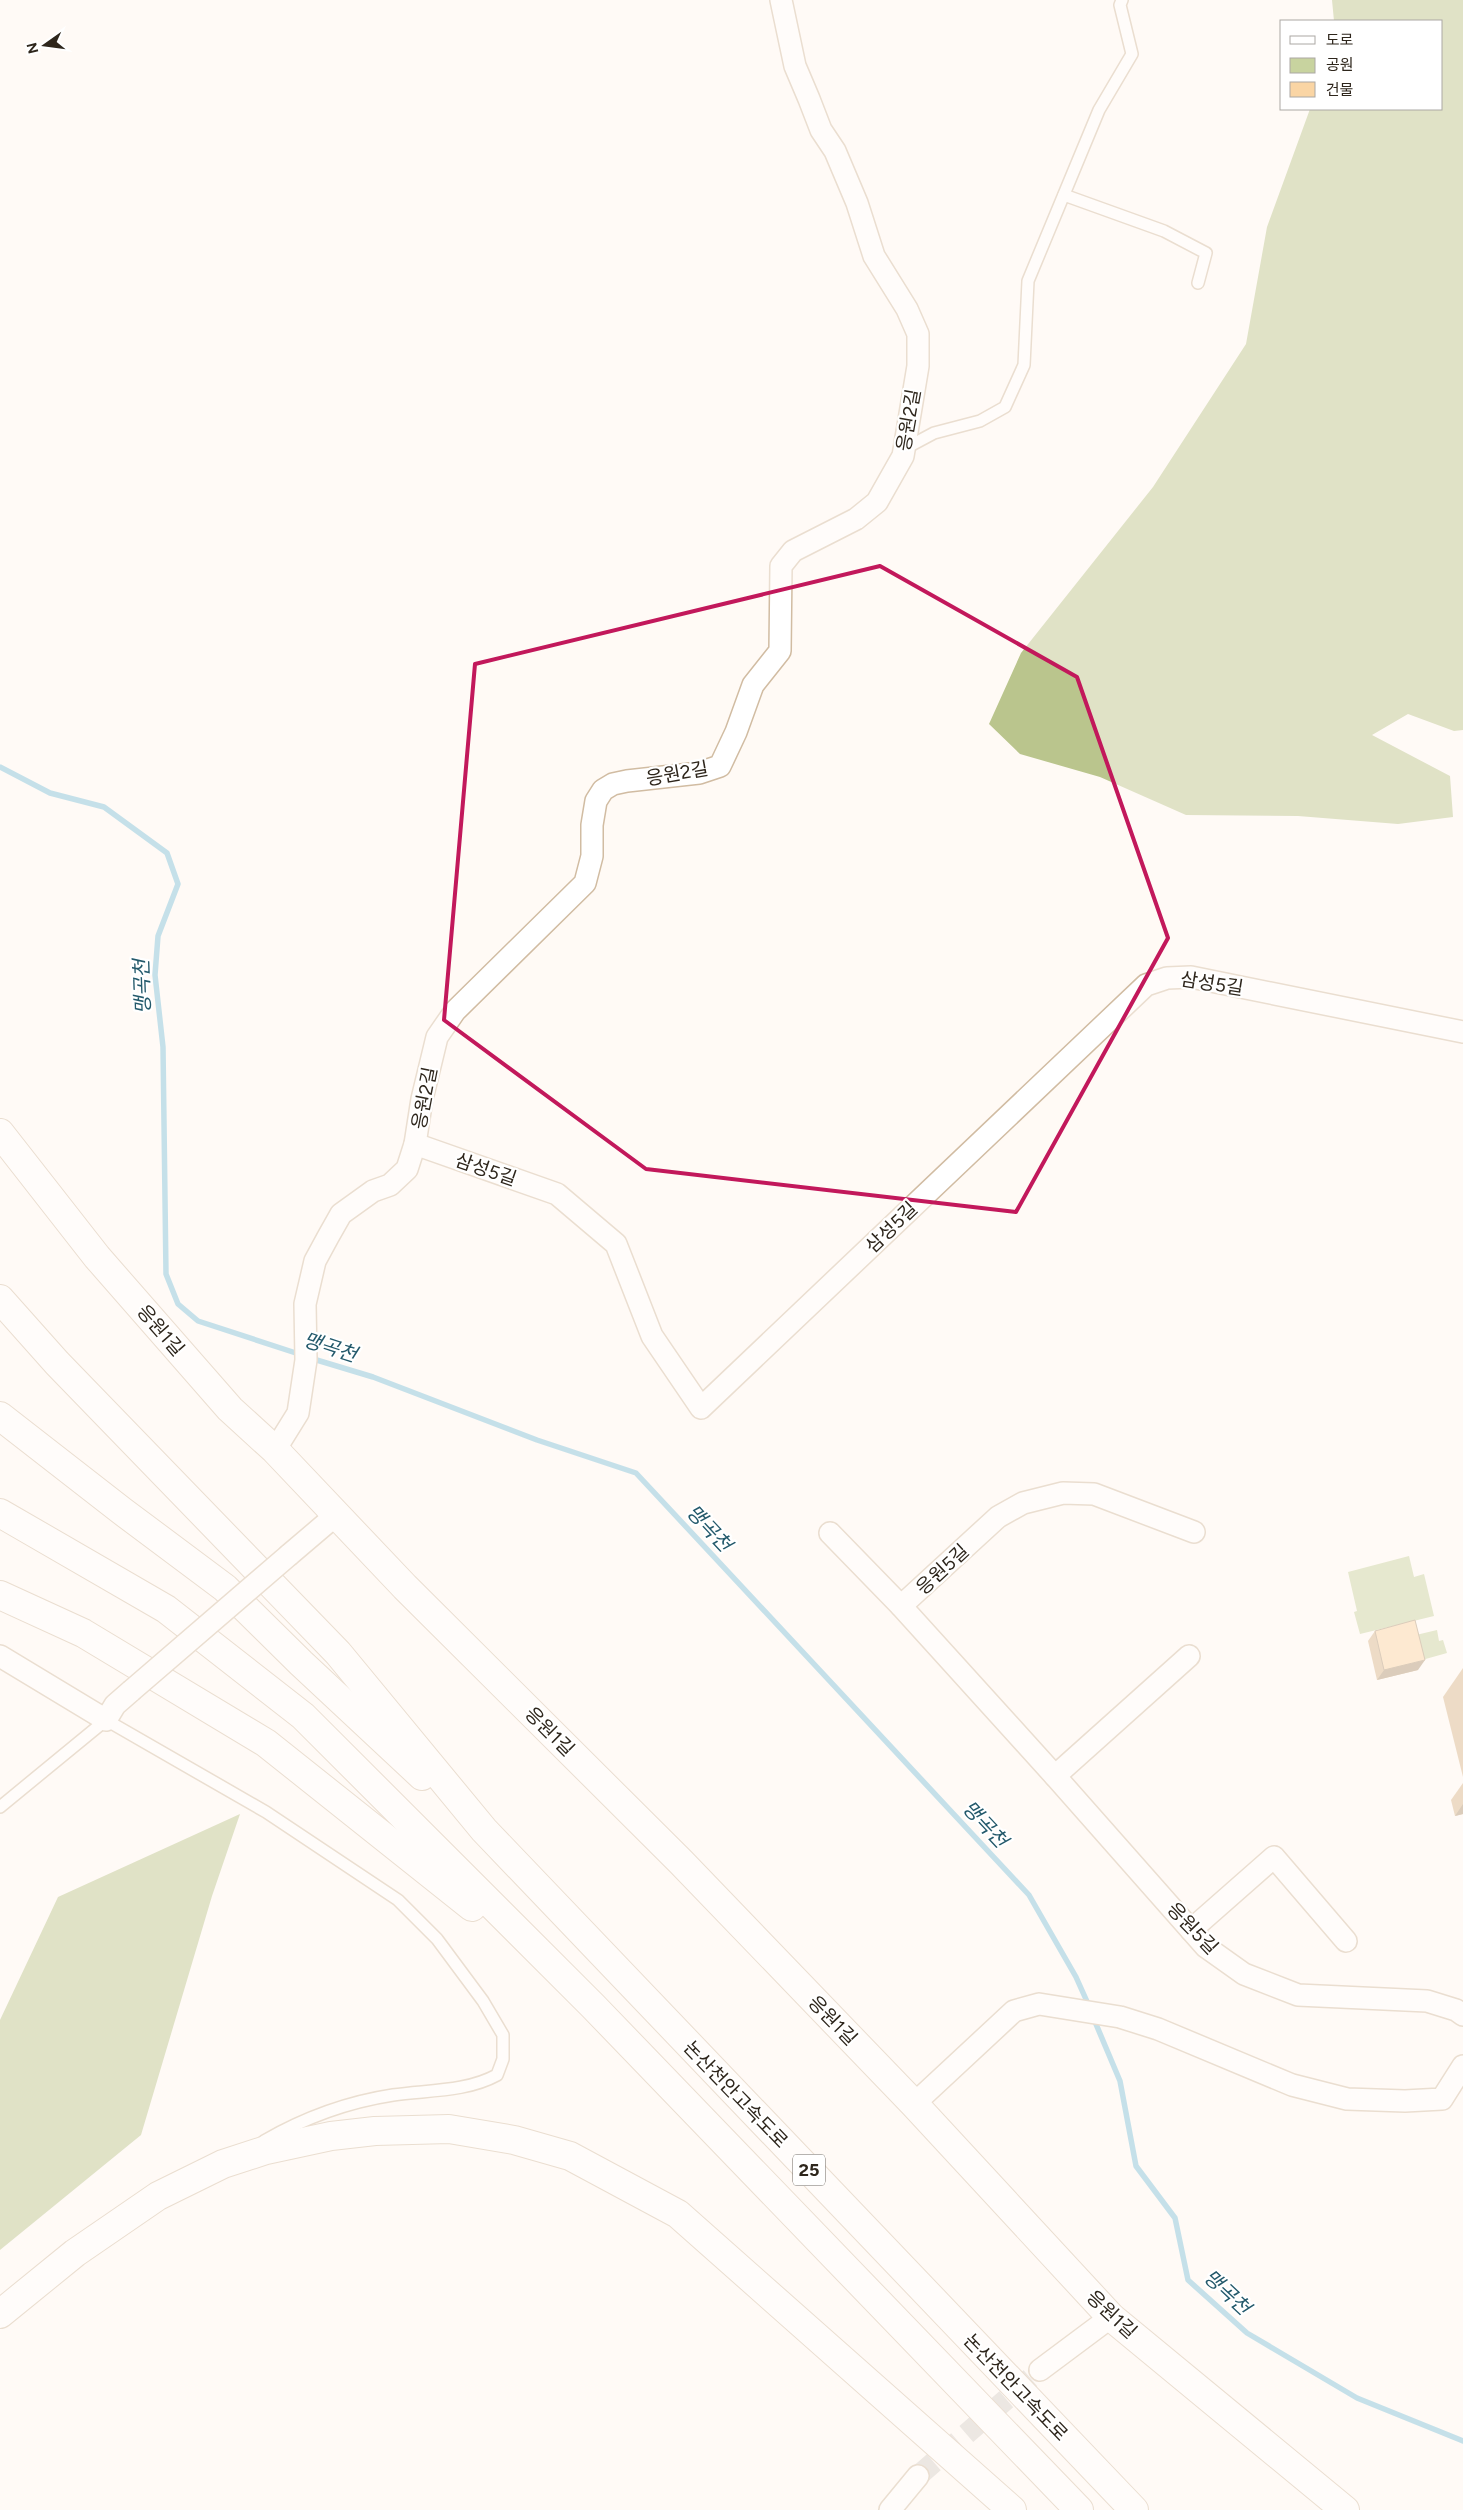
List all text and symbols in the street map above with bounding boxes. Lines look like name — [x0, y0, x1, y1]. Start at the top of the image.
north arrow — [20, 20, 70, 70]
legend — [1280, 20, 1443, 110]
text: 도로 — [1326, 31, 1354, 49]
text: N — [23, 41, 42, 55]
text: 공원 — [1326, 56, 1354, 74]
text: 건물 — [1326, 81, 1354, 99]
street label: 응원2길 — [892, 387, 925, 453]
street label: 응원2길 — [644, 757, 710, 790]
water label: 맹곡천 — [129, 956, 155, 1015]
street label: 삼성5길 — [1179, 967, 1245, 1000]
street label: 응원2길 — [407, 1065, 442, 1131]
street label: 삼성5길 — [452, 1148, 520, 1191]
street label: 삼성5길 — [861, 1197, 922, 1258]
street label: 응원1길 — [132, 1300, 189, 1361]
water label: 맹곡천 — [300, 1327, 362, 1368]
water label: 맹곡천 — [681, 1500, 738, 1558]
street label: 응원5길 — [911, 1539, 973, 1599]
street label: 응원1길 — [520, 1702, 579, 1761]
water label: 맹곡천 — [957, 1796, 1014, 1854]
street label: 응원5길 — [1162, 1898, 1223, 1959]
street label: 응원1길 — [803, 1991, 862, 2050]
street label: 논산천안고속도로 — [679, 2036, 792, 2153]
road number: 25 — [793, 2154, 825, 2186]
water label: 맹곡천 — [1199, 2264, 1257, 2321]
street label: 응원1길 — [1082, 2285, 1142, 2343]
street label: 논산천안고속도로 — [959, 2329, 1072, 2446]

